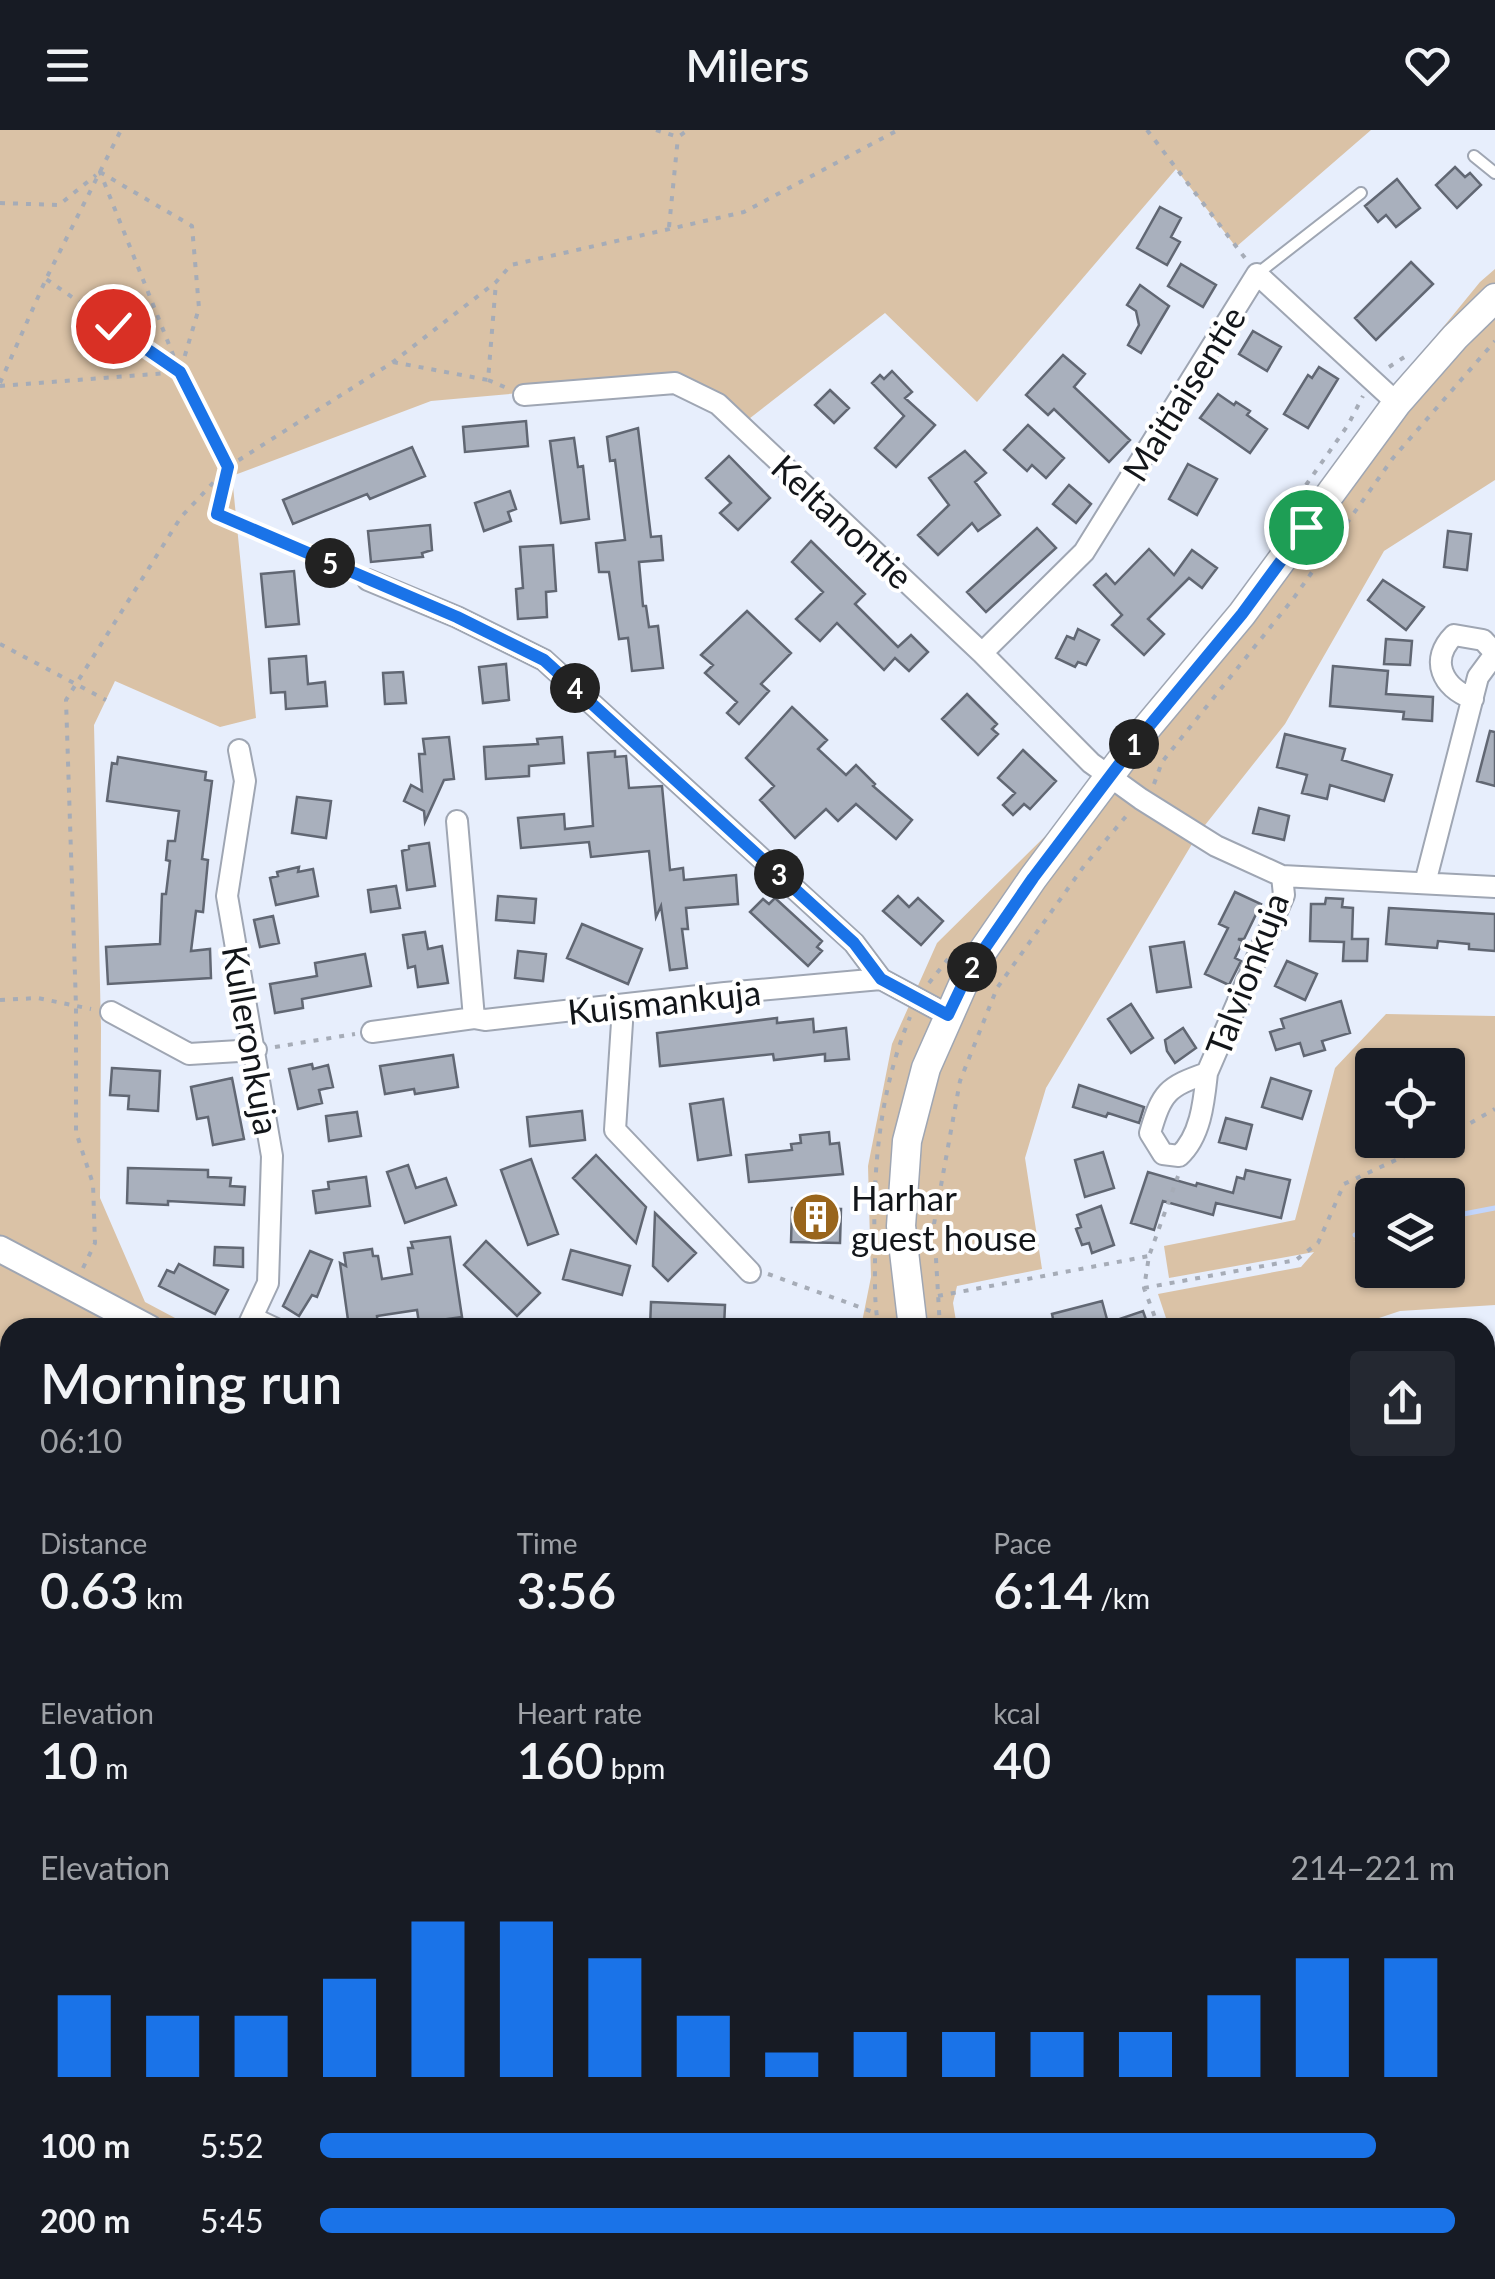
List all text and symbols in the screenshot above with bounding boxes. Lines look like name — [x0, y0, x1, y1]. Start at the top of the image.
icon: menu — [40, 38, 95, 93]
text: Milers — [686, 38, 809, 92]
icon: heart — [1400, 38, 1455, 93]
pin — [71, 284, 156, 369]
street label: Maitiaisentie — [1113, 298, 1253, 488]
icon: check — [86, 299, 141, 354]
street label: Keltanontie — [764, 445, 922, 597]
pin — [1264, 485, 1349, 570]
icon: arrive — [1279, 500, 1334, 555]
pin: 5 — [305, 538, 355, 588]
text: 5 — [322, 546, 338, 580]
pin: 4 — [550, 663, 600, 713]
text: 4 — [567, 671, 583, 705]
pin: 1 — [1109, 719, 1159, 769]
text: 1 — [1126, 727, 1142, 761]
pin: 3 — [754, 849, 804, 899]
text: 3 — [771, 857, 787, 891]
street label: Talvionkuja — [1196, 887, 1296, 1061]
street label: Kulleronkuja — [215, 942, 289, 1138]
pin: 2 — [947, 942, 997, 992]
text: 2 — [964, 950, 980, 984]
street label: Kuismankuja — [565, 970, 763, 1032]
map controls — [1355, 1048, 1465, 1288]
button: locate — [1355, 1048, 1465, 1158]
place label: Harhar guest house — [851, 1176, 1036, 1258]
button: layers — [1355, 1178, 1465, 1288]
building icon: Harhar guest house — [790, 1191, 842, 1243]
text: Morning run — [40, 1350, 342, 1416]
button: share — [1350, 1351, 1455, 1456]
text: 06:10 — [40, 1421, 122, 1460]
text: Distance — [40, 1526, 147, 1560]
text: Time — [517, 1526, 578, 1560]
text: Pace — [993, 1526, 1052, 1560]
text: 0.63 — [40, 1560, 139, 1620]
text: 3:56 — [517, 1560, 616, 1620]
text: 6:14 — [993, 1560, 1093, 1620]
text: km — [139, 1581, 183, 1615]
text: /km — [1093, 1581, 1150, 1615]
text: Elevation — [40, 1696, 154, 1730]
text: Heart rate — [517, 1696, 642, 1730]
text: kcal — [993, 1696, 1041, 1730]
text: 10 — [40, 1730, 98, 1790]
text: 160 — [517, 1730, 604, 1790]
text: 40 — [993, 1730, 1051, 1790]
text: m — [98, 1751, 128, 1785]
text: bpm — [604, 1751, 665, 1785]
text: Elevation — [40, 1848, 170, 1887]
text: 214–221 m — [1291, 1848, 1455, 1887]
text: 100 m — [40, 2126, 130, 2165]
text: 5:52 — [200, 2126, 264, 2165]
text: 200 m — [40, 2201, 130, 2240]
text: 5:45 — [200, 2201, 264, 2240]

